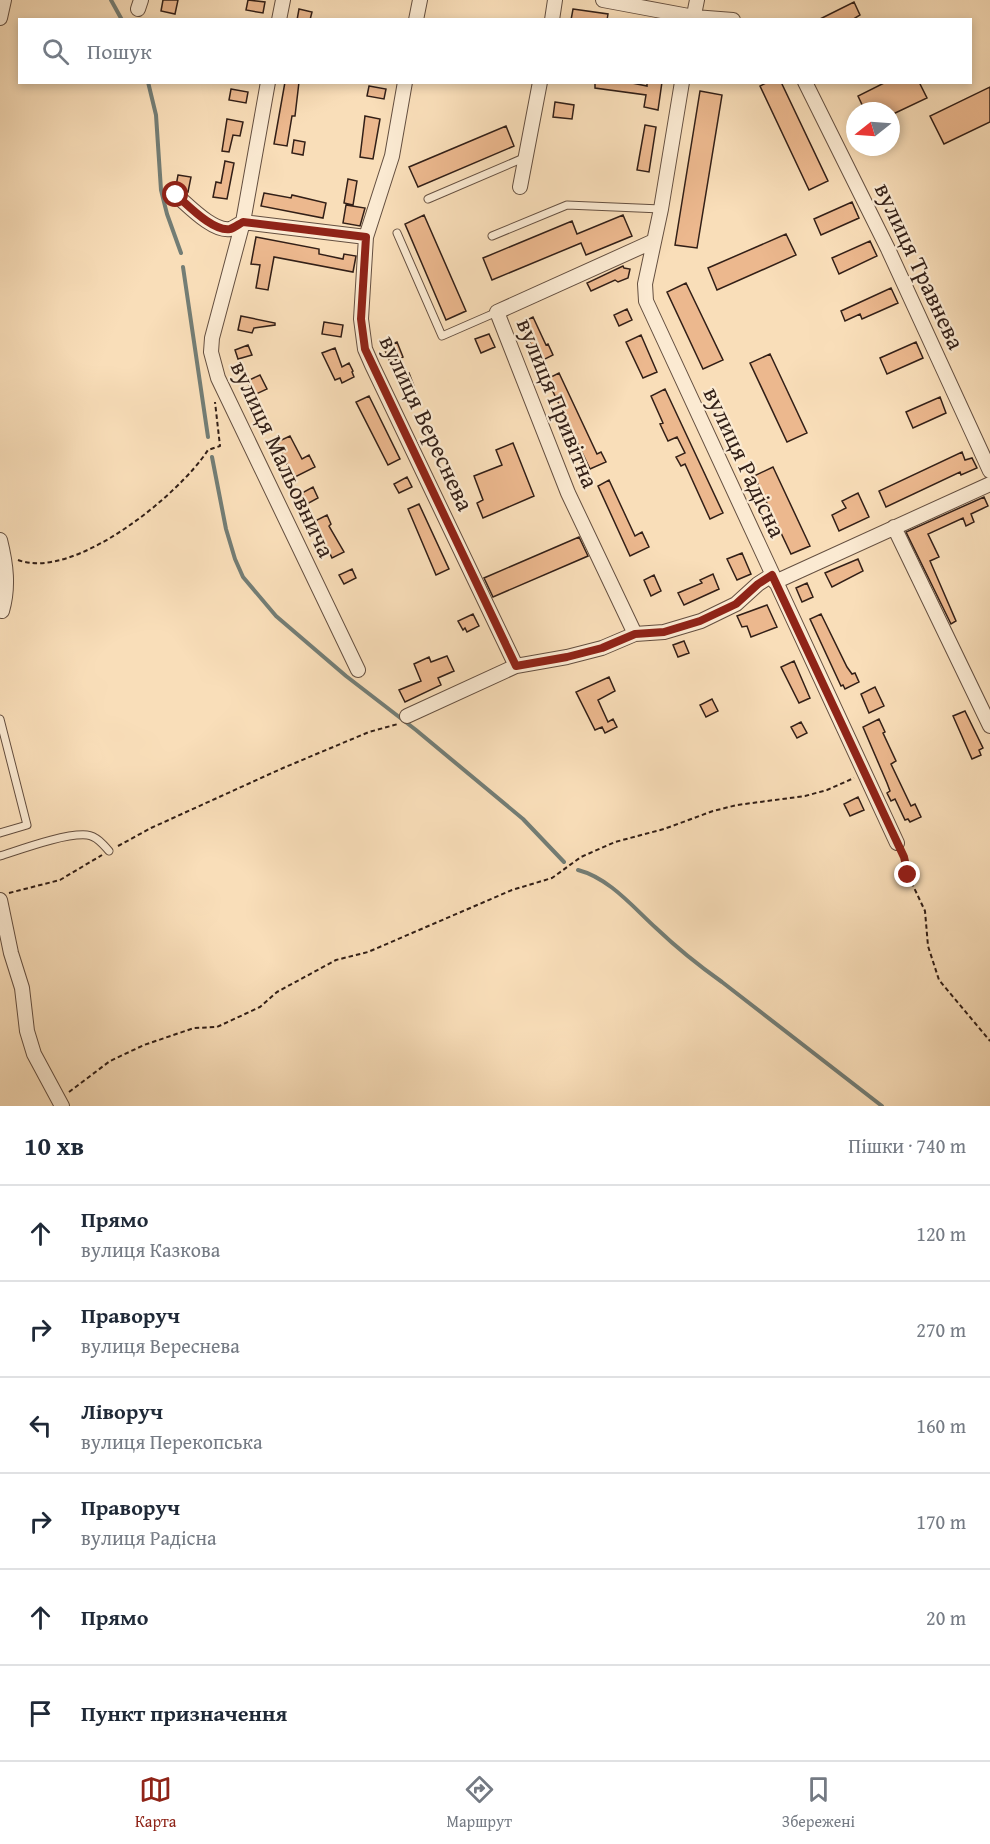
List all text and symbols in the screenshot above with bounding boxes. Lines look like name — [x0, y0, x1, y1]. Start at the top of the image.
search box — [18, 18, 972, 84]
icon: search — [39, 35, 72, 68]
text: Пошук — [87, 35, 152, 67]
north arrow — [846, 102, 900, 156]
street label: вулиця Травнева — [866, 177, 974, 356]
route start — [162, 181, 188, 207]
street label: вулиця Привітна — [508, 313, 608, 494]
street label: вулиця Вереснева — [371, 329, 483, 517]
street label: вулиця Мальовнича — [222, 355, 344, 564]
street label: вулиця Радісна — [695, 381, 795, 544]
route end — [894, 861, 920, 887]
text: 10 хв — [24, 1126, 84, 1165]
text: Пішки · 740 m — [848, 1131, 966, 1160]
text: Прямо — [81, 1203, 148, 1235]
icon: ahead — [24, 1217, 57, 1250]
text: 120 m — [916, 1219, 966, 1248]
text: вулиця Казкова — [81, 1235, 220, 1264]
text: Праворуч — [81, 1299, 180, 1331]
icon: right — [24, 1313, 57, 1346]
text: 270 m — [916, 1315, 966, 1344]
text: вулиця Вереснева — [81, 1331, 240, 1360]
text: Ліворуч — [81, 1395, 163, 1427]
icon: left — [24, 1409, 57, 1442]
text: 160 m — [916, 1411, 966, 1440]
text: вулиця Перекопська — [81, 1427, 262, 1456]
text: Праворуч — [81, 1491, 180, 1523]
icon: right — [24, 1505, 57, 1538]
text: 170 m — [916, 1507, 966, 1536]
text: вулиця Радісна — [81, 1523, 217, 1552]
icon: ahead — [24, 1601, 57, 1634]
text: Прямо — [81, 1601, 148, 1633]
text: 20 m — [926, 1603, 966, 1632]
icon: arrive — [24, 1697, 57, 1730]
text: Пункт призначення — [81, 1697, 287, 1729]
tab: Карта — [135, 1773, 176, 1833]
tab: Маршрут — [446, 1773, 512, 1833]
tab: Збережені — [782, 1773, 855, 1833]

